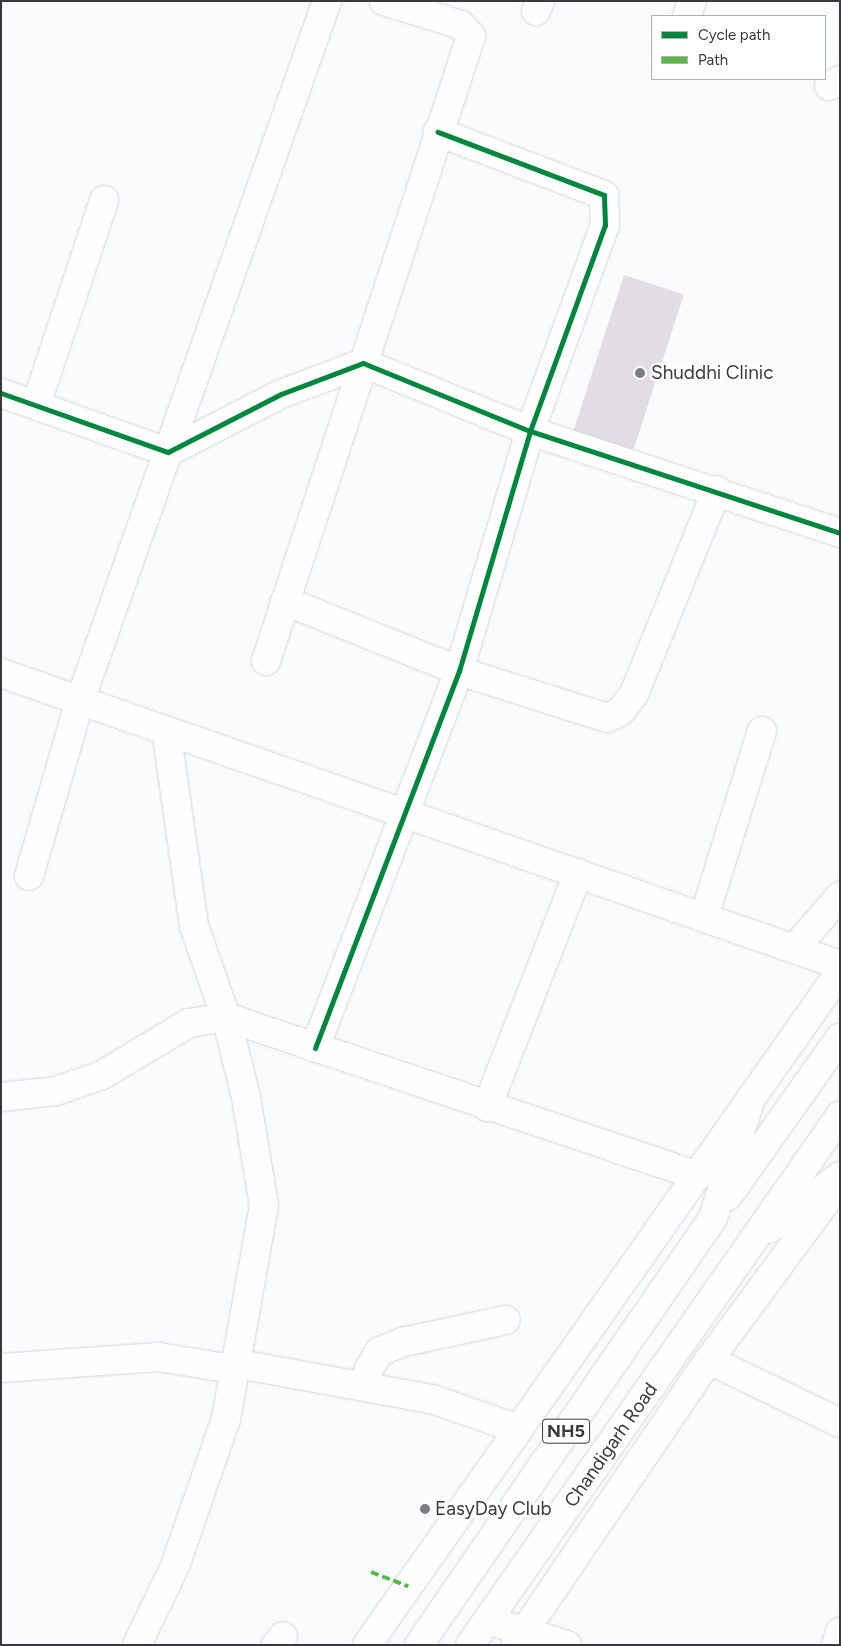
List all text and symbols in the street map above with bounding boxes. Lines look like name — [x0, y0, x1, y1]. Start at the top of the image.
legend — [651, 15, 826, 80]
text: Cycle path — [698, 26, 770, 44]
text: Path — [698, 51, 728, 69]
place label: Shuddhi Clinic — [651, 362, 773, 384]
marker: Shuddhi Clinic — [633, 366, 647, 380]
street label: Chandigarh Road — [560, 1378, 662, 1512]
road number: NH5 — [541, 1415, 591, 1446]
place label: EasyDay Club — [435, 1498, 552, 1520]
marker: EasyDay Club — [419, 1503, 431, 1515]

